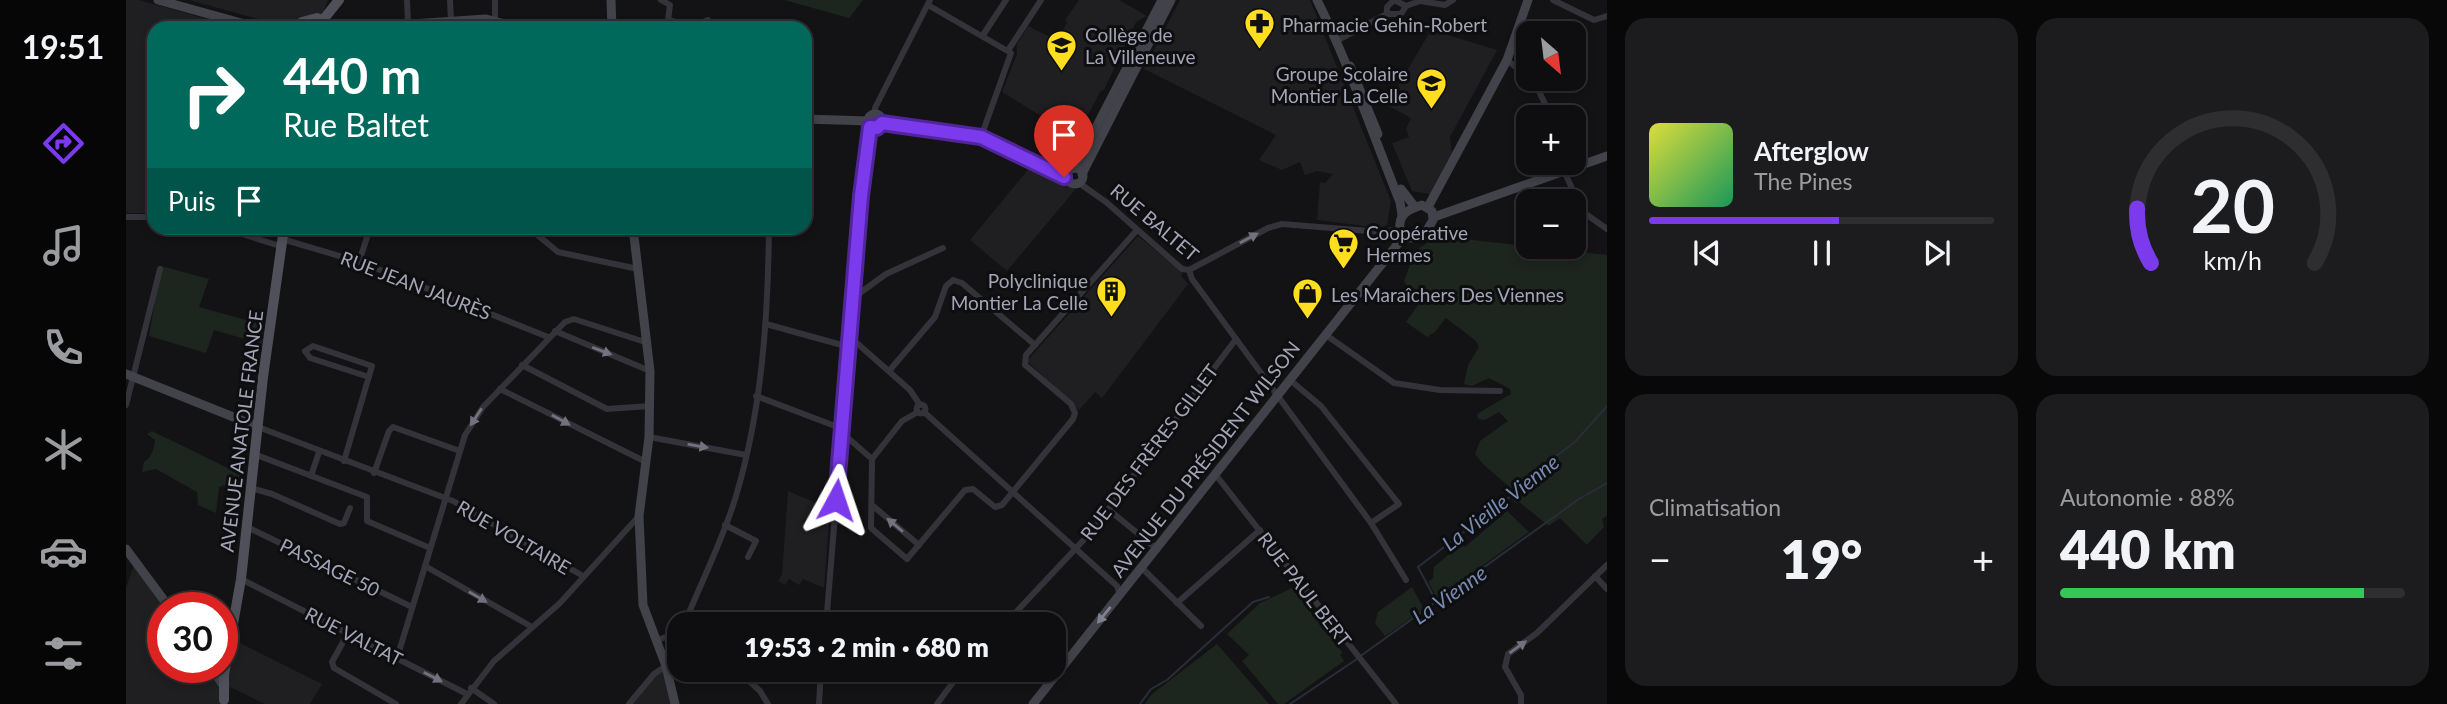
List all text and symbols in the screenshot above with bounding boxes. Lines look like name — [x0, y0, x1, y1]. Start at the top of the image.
pharmacy icon: Pharmacie Gehin-Robert — [1242, 7, 1276, 51]
place label: Pharmacie Gehin-Robert — [1282, 13, 1487, 36]
north arrow — [1516, 21, 1586, 91]
map controls — [1516, 21, 1586, 259]
place label: Collège de La Villeneuve — [1085, 23, 1196, 68]
text: 19:51 — [22, 27, 104, 66]
school or university icon: Collège de La Villeneuve — [1045, 28, 1079, 72]
text: 440 m — [283, 46, 421, 104]
icon: right — [168, 49, 259, 140]
place label: Groupe Scolaire Montier La Celle — [1271, 62, 1408, 107]
school or university icon: Groupe Scolaire Montier La Celle — [1414, 67, 1448, 111]
text: Rue Baltet — [283, 105, 429, 144]
pin — [1034, 105, 1094, 177]
button: + — [1516, 105, 1586, 175]
icon: arrive — [1045, 116, 1083, 154]
icon: directions — [39, 119, 88, 168]
text: Afterglow — [1754, 135, 1869, 167]
text: 20 — [2190, 162, 2275, 250]
text: The Pines — [1754, 167, 1852, 195]
street label: RUE BALTET — [1106, 178, 1204, 266]
icon: arrive — [230, 182, 268, 220]
text: Puis — [168, 185, 216, 217]
button: − — [1516, 189, 1586, 259]
icon: music — [39, 221, 88, 270]
place label: Coopérative Hermes — [1366, 221, 1468, 266]
supermarket icon: Coopérative Hermes — [1326, 226, 1360, 270]
one-way arrow — [1239, 232, 1259, 244]
icon: previous — [1688, 234, 1726, 272]
icon: pause — [1803, 234, 1841, 272]
icon: next — [1918, 234, 1956, 272]
text: km/h — [2203, 245, 2262, 275]
street label: RUE JEAN JAURÈS — [338, 246, 494, 324]
place label: Polyclinique Montier La Celle — [951, 269, 1088, 314]
building icon: Polyclinique Montier La Celle — [1094, 274, 1128, 318]
shop icon: Les Maraîchers Des Viennes — [1291, 277, 1325, 321]
place label: Les Maraîchers Des Viennes — [1331, 283, 1564, 306]
street label: AVENUE ANATOLE FRANCE — [215, 309, 267, 553]
icon: phone — [39, 323, 88, 372]
street label: AVENUE DU PRÉSIDENT WILSON — [1106, 336, 1304, 582]
one-way arrow — [592, 346, 613, 357]
street label: RUE DES FRÈRES GILLET — [1075, 359, 1223, 545]
one-way arrow — [470, 408, 483, 427]
one-way arrow — [551, 413, 571, 425]
icon: climate — [39, 425, 88, 474]
one-way arrow — [687, 441, 709, 452]
water label: La Vieille Vienne — [1437, 449, 1563, 555]
position arrow — [799, 463, 873, 537]
text: Autonomie · 88% — [2060, 483, 2235, 511]
text: Climatisation — [1649, 493, 1781, 521]
street label: RUE VOLTAIRE — [453, 495, 575, 579]
one-way arrow — [887, 518, 904, 533]
text: 440 km — [2060, 518, 2236, 580]
icon: car — [39, 527, 88, 576]
street label: RUE PAUL BERT — [1253, 527, 1357, 651]
text: 19° — [1781, 528, 1862, 590]
street label: PASSAGE 50 — [276, 533, 384, 601]
text: − — [1649, 536, 1671, 582]
text: + — [1972, 536, 1994, 582]
water label: La Vienne — [1407, 559, 1491, 629]
one-way arrow — [469, 591, 488, 603]
speed limit sign: 30 — [147, 592, 238, 683]
street label: RUE VALTAT — [301, 602, 407, 670]
one-way arrow — [1096, 605, 1111, 623]
icon: filters — [39, 629, 88, 678]
text: 19:53 · 2 min · 680 m — [744, 631, 989, 663]
one-way arrow — [1509, 640, 1527, 654]
one-way arrow — [423, 671, 443, 682]

